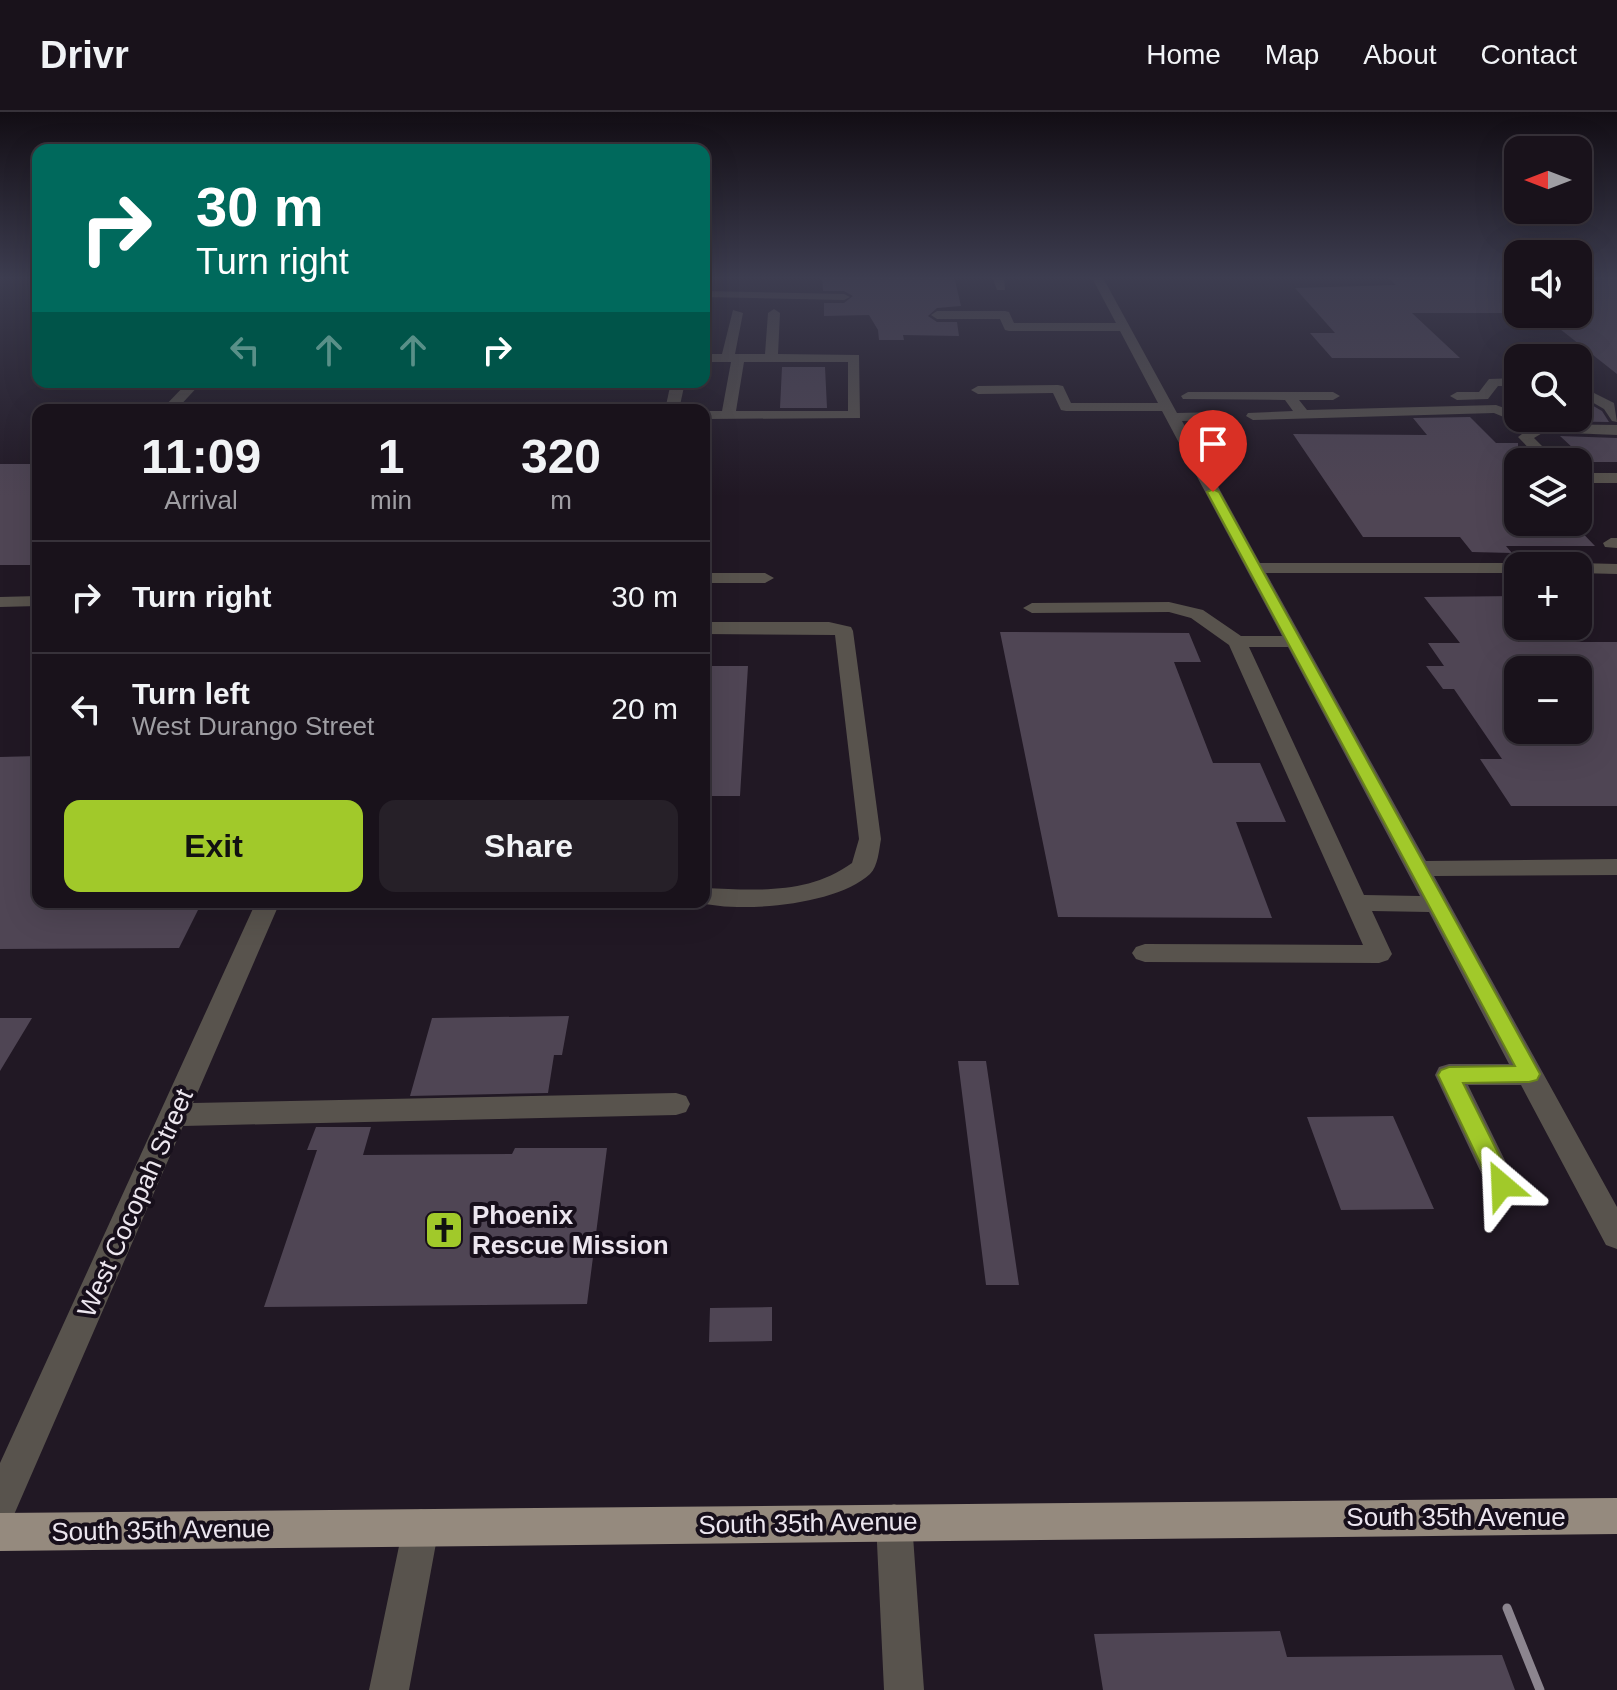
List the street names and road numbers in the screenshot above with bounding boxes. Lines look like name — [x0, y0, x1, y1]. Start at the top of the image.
street label: West Cocopah Street — [71, 1084, 199, 1322]
street label: South 35th Avenue — [1346, 1502, 1566, 1532]
street label: South 35th Avenue — [698, 1506, 918, 1540]
street label: South 35th Avenue — [51, 1513, 271, 1547]

